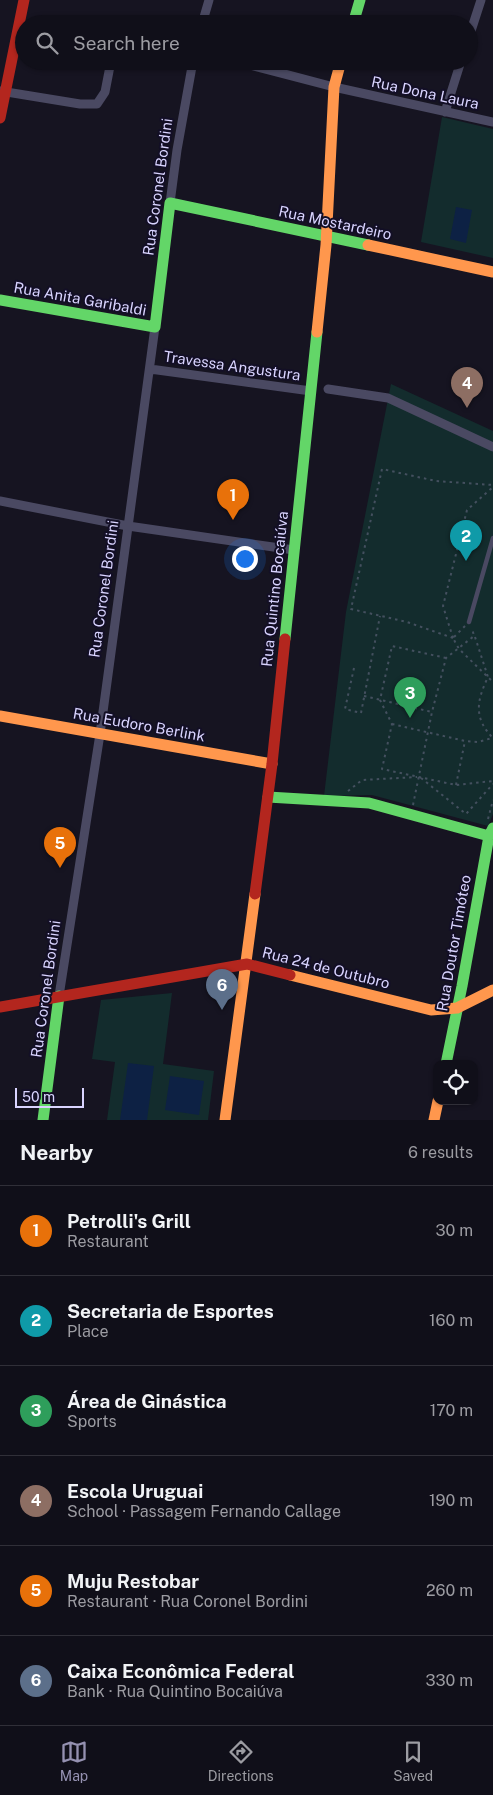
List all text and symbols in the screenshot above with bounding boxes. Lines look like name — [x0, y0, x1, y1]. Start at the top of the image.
search box — [15, 15, 478, 70]
icon: search — [33, 29, 61, 57]
text: Search here — [73, 32, 180, 54]
street label: Rua Dona Laura — [370, 73, 480, 112]
street label: Rua Coronel Bordini — [139, 117, 176, 257]
street label: Rua Mostardeiro — [277, 202, 393, 243]
street label: Rua Anita Garibaldi — [12, 278, 148, 319]
street label: Travessa Angustura — [163, 347, 302, 384]
pin: 4 — [451, 367, 483, 408]
pin: 1 — [217, 479, 249, 520]
street label: Rua Quintino Bocaiúva — [258, 510, 291, 668]
street label: Rua Coronel Bordini — [85, 519, 122, 659]
pin: 2 — [450, 520, 482, 561]
your location — [232, 546, 258, 572]
pin: 3 — [394, 677, 426, 718]
street label: Rua Eudoro Berlink — [72, 705, 206, 744]
pin: 5 — [44, 827, 76, 868]
street label: Rua Doutor Timóteo — [433, 873, 474, 1012]
street label: Rua Coronel Bordini — [27, 919, 64, 1059]
street label: Rua 24 de Outubro — [261, 943, 392, 992]
pin: 6 — [206, 969, 238, 1010]
map controls — [433, 1060, 478, 1105]
button: locate — [433, 1060, 478, 1105]
scale bar — [15, 1085, 84, 1108]
text: 50 m — [22, 1089, 55, 1105]
text: Nearby — [20, 1140, 93, 1165]
text: 6 results — [408, 1143, 473, 1162]
text: Petrolli's Grill — [67, 1210, 191, 1232]
text: 1 — [33, 1221, 39, 1240]
text: 30 m — [436, 1221, 473, 1240]
text: Restaurant — [67, 1232, 149, 1251]
text: Secretaria de Esportes — [67, 1300, 274, 1322]
text: 2 — [31, 1311, 41, 1330]
text: 160 m — [429, 1311, 473, 1330]
text: Place — [67, 1322, 109, 1341]
text: Área de Ginástica — [67, 1390, 227, 1412]
text: 3 — [31, 1401, 41, 1420]
text: 170 m — [430, 1401, 473, 1420]
text: Sports — [67, 1412, 117, 1431]
text: Escola Uruguai — [67, 1480, 203, 1502]
text: 4 — [31, 1491, 41, 1510]
text: 190 m — [429, 1491, 473, 1510]
text: School · Passagem Fernando Callage — [67, 1502, 341, 1521]
text: Muju Restobar — [67, 1570, 199, 1592]
text: 5 — [31, 1581, 41, 1600]
text: 260 m — [426, 1581, 473, 1600]
text: Restaurant · Rua Coronel Bordini — [67, 1592, 308, 1611]
text: Caixa Econômica Federal — [67, 1660, 294, 1682]
text: 6 — [31, 1671, 41, 1690]
text: 330 m — [426, 1671, 473, 1690]
text: Bank · Rua Quintino Bocaiúva — [67, 1682, 283, 1701]
tab: Map — [60, 1738, 88, 1784]
tab: Directions — [208, 1738, 274, 1784]
tab: Saved — [393, 1738, 433, 1784]

